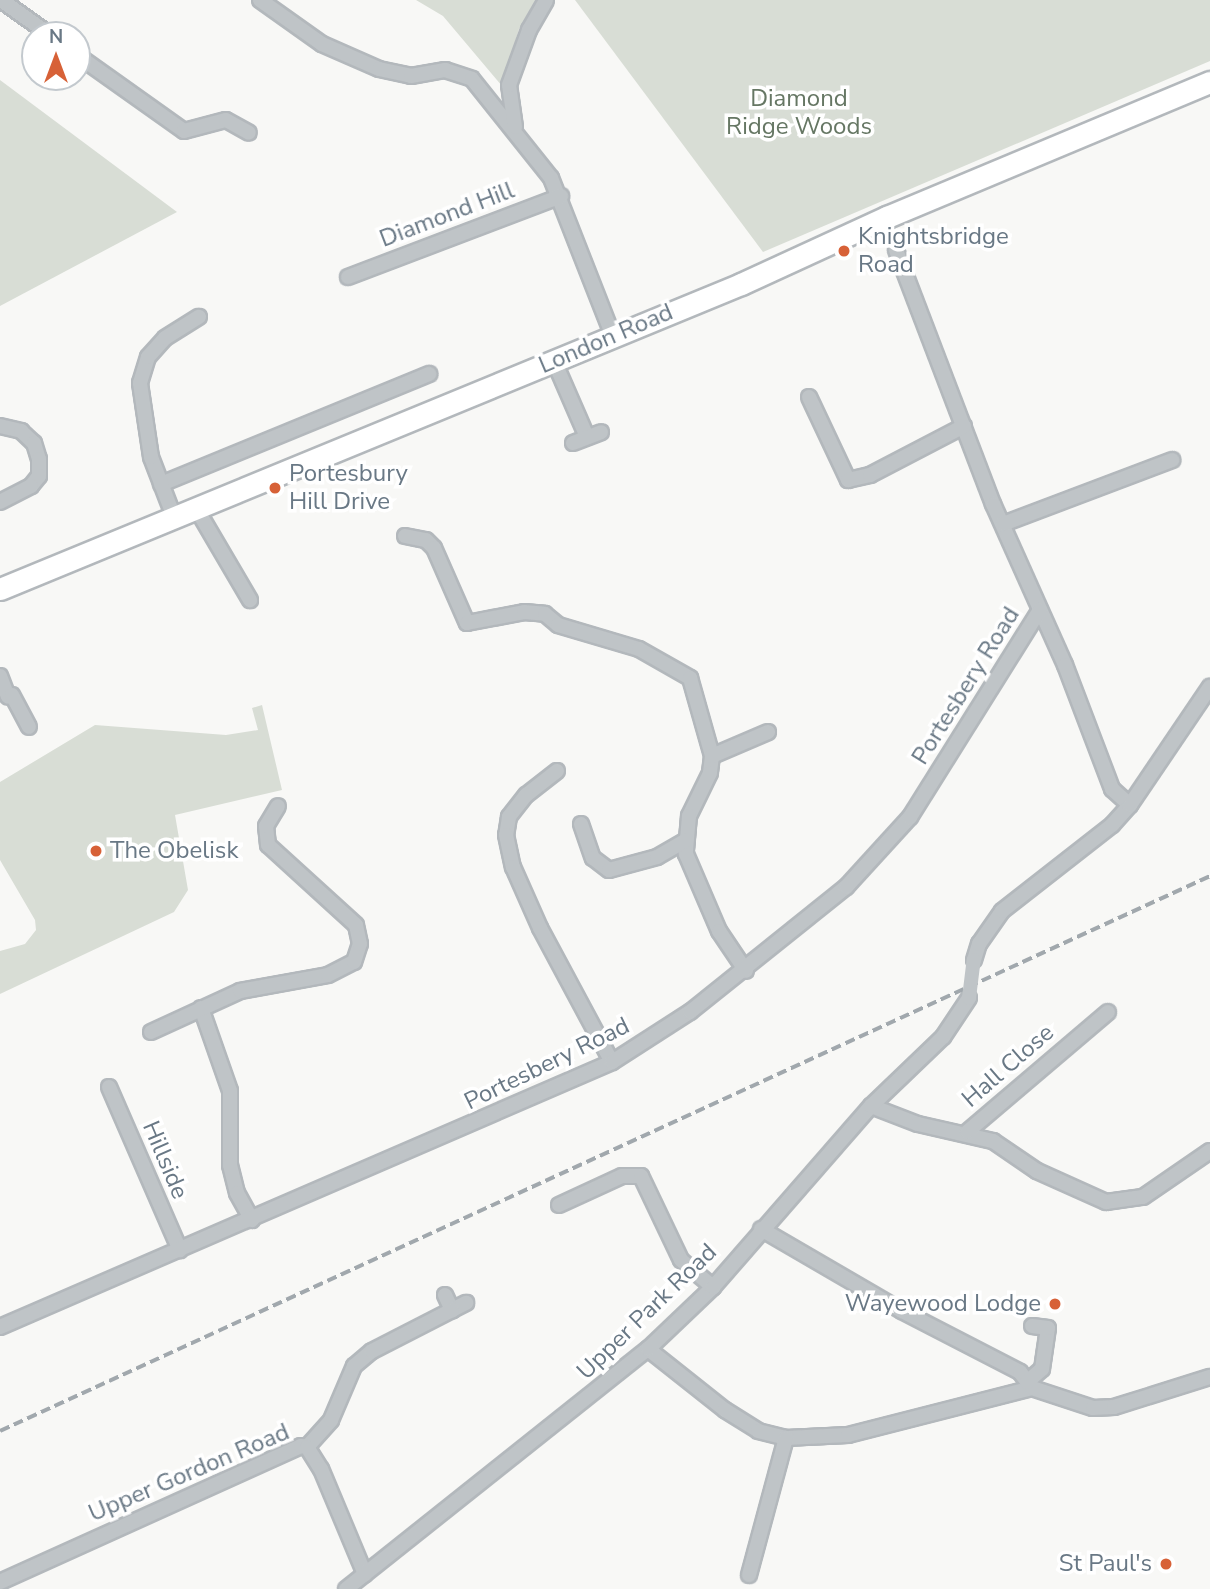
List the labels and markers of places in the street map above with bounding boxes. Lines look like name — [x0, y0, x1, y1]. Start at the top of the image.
place label: Knightsbridge Road — [858, 223, 1009, 279]
marker: Knightsbridge Road — [836, 243, 852, 259]
place label: Portesbury Hill Drive — [289, 460, 408, 516]
marker: Portesbury Hill Drive — [267, 480, 283, 496]
place label: The Obelisk — [110, 837, 238, 865]
marker: The Obelisk — [88, 843, 104, 859]
place label: Wayewood Lodge — [845, 1290, 1041, 1318]
marker: Wayewood Lodge — [1047, 1296, 1063, 1312]
place label: St Paul's — [1059, 1550, 1152, 1578]
marker: St Paul's — [1158, 1556, 1174, 1572]

